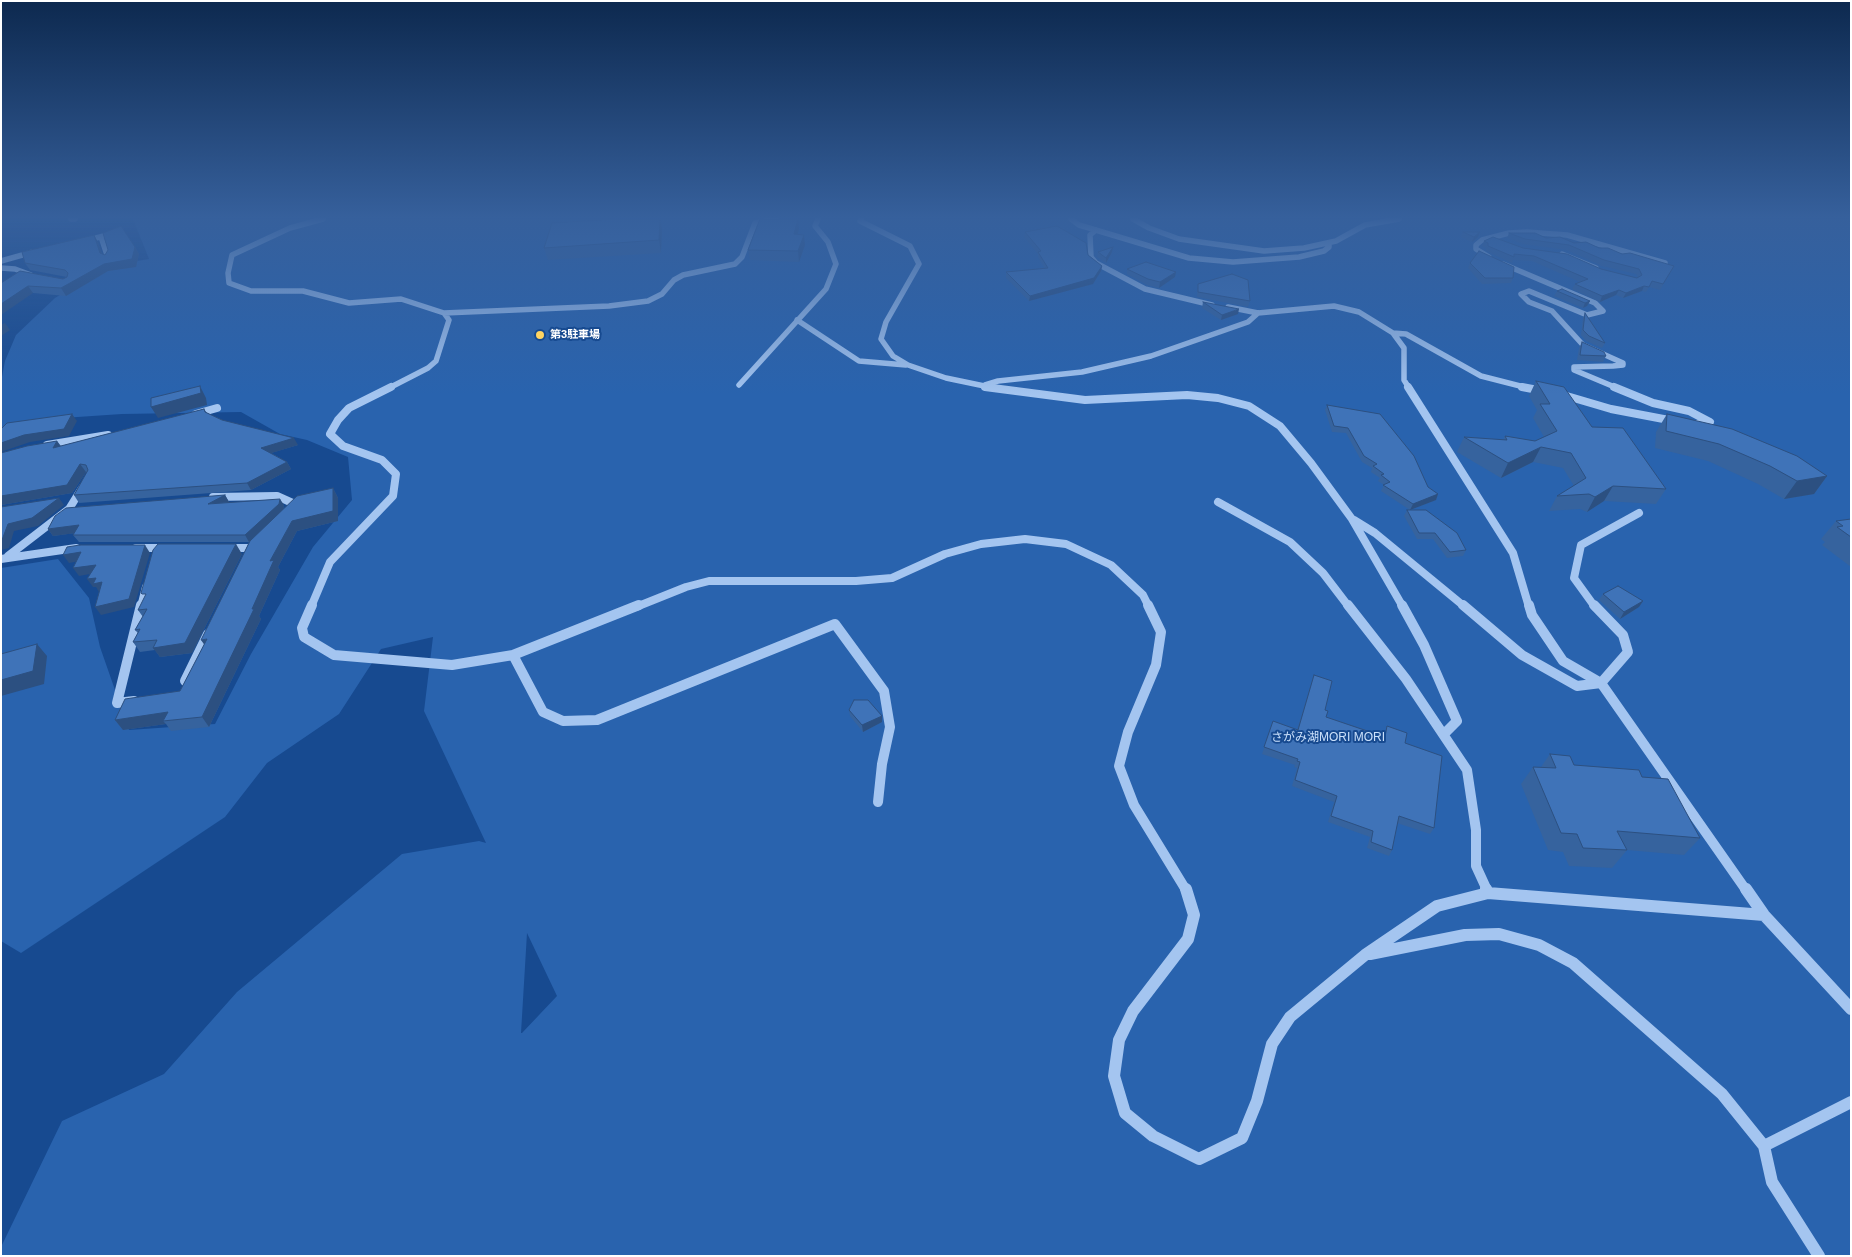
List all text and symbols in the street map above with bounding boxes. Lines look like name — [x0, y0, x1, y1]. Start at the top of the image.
place label: 第3駐車場 — [550, 328, 600, 342]
marker: 第3駐車場 — [534, 329, 546, 341]
park label: さがみ湖MORI MORI — [1271, 731, 1385, 745]

